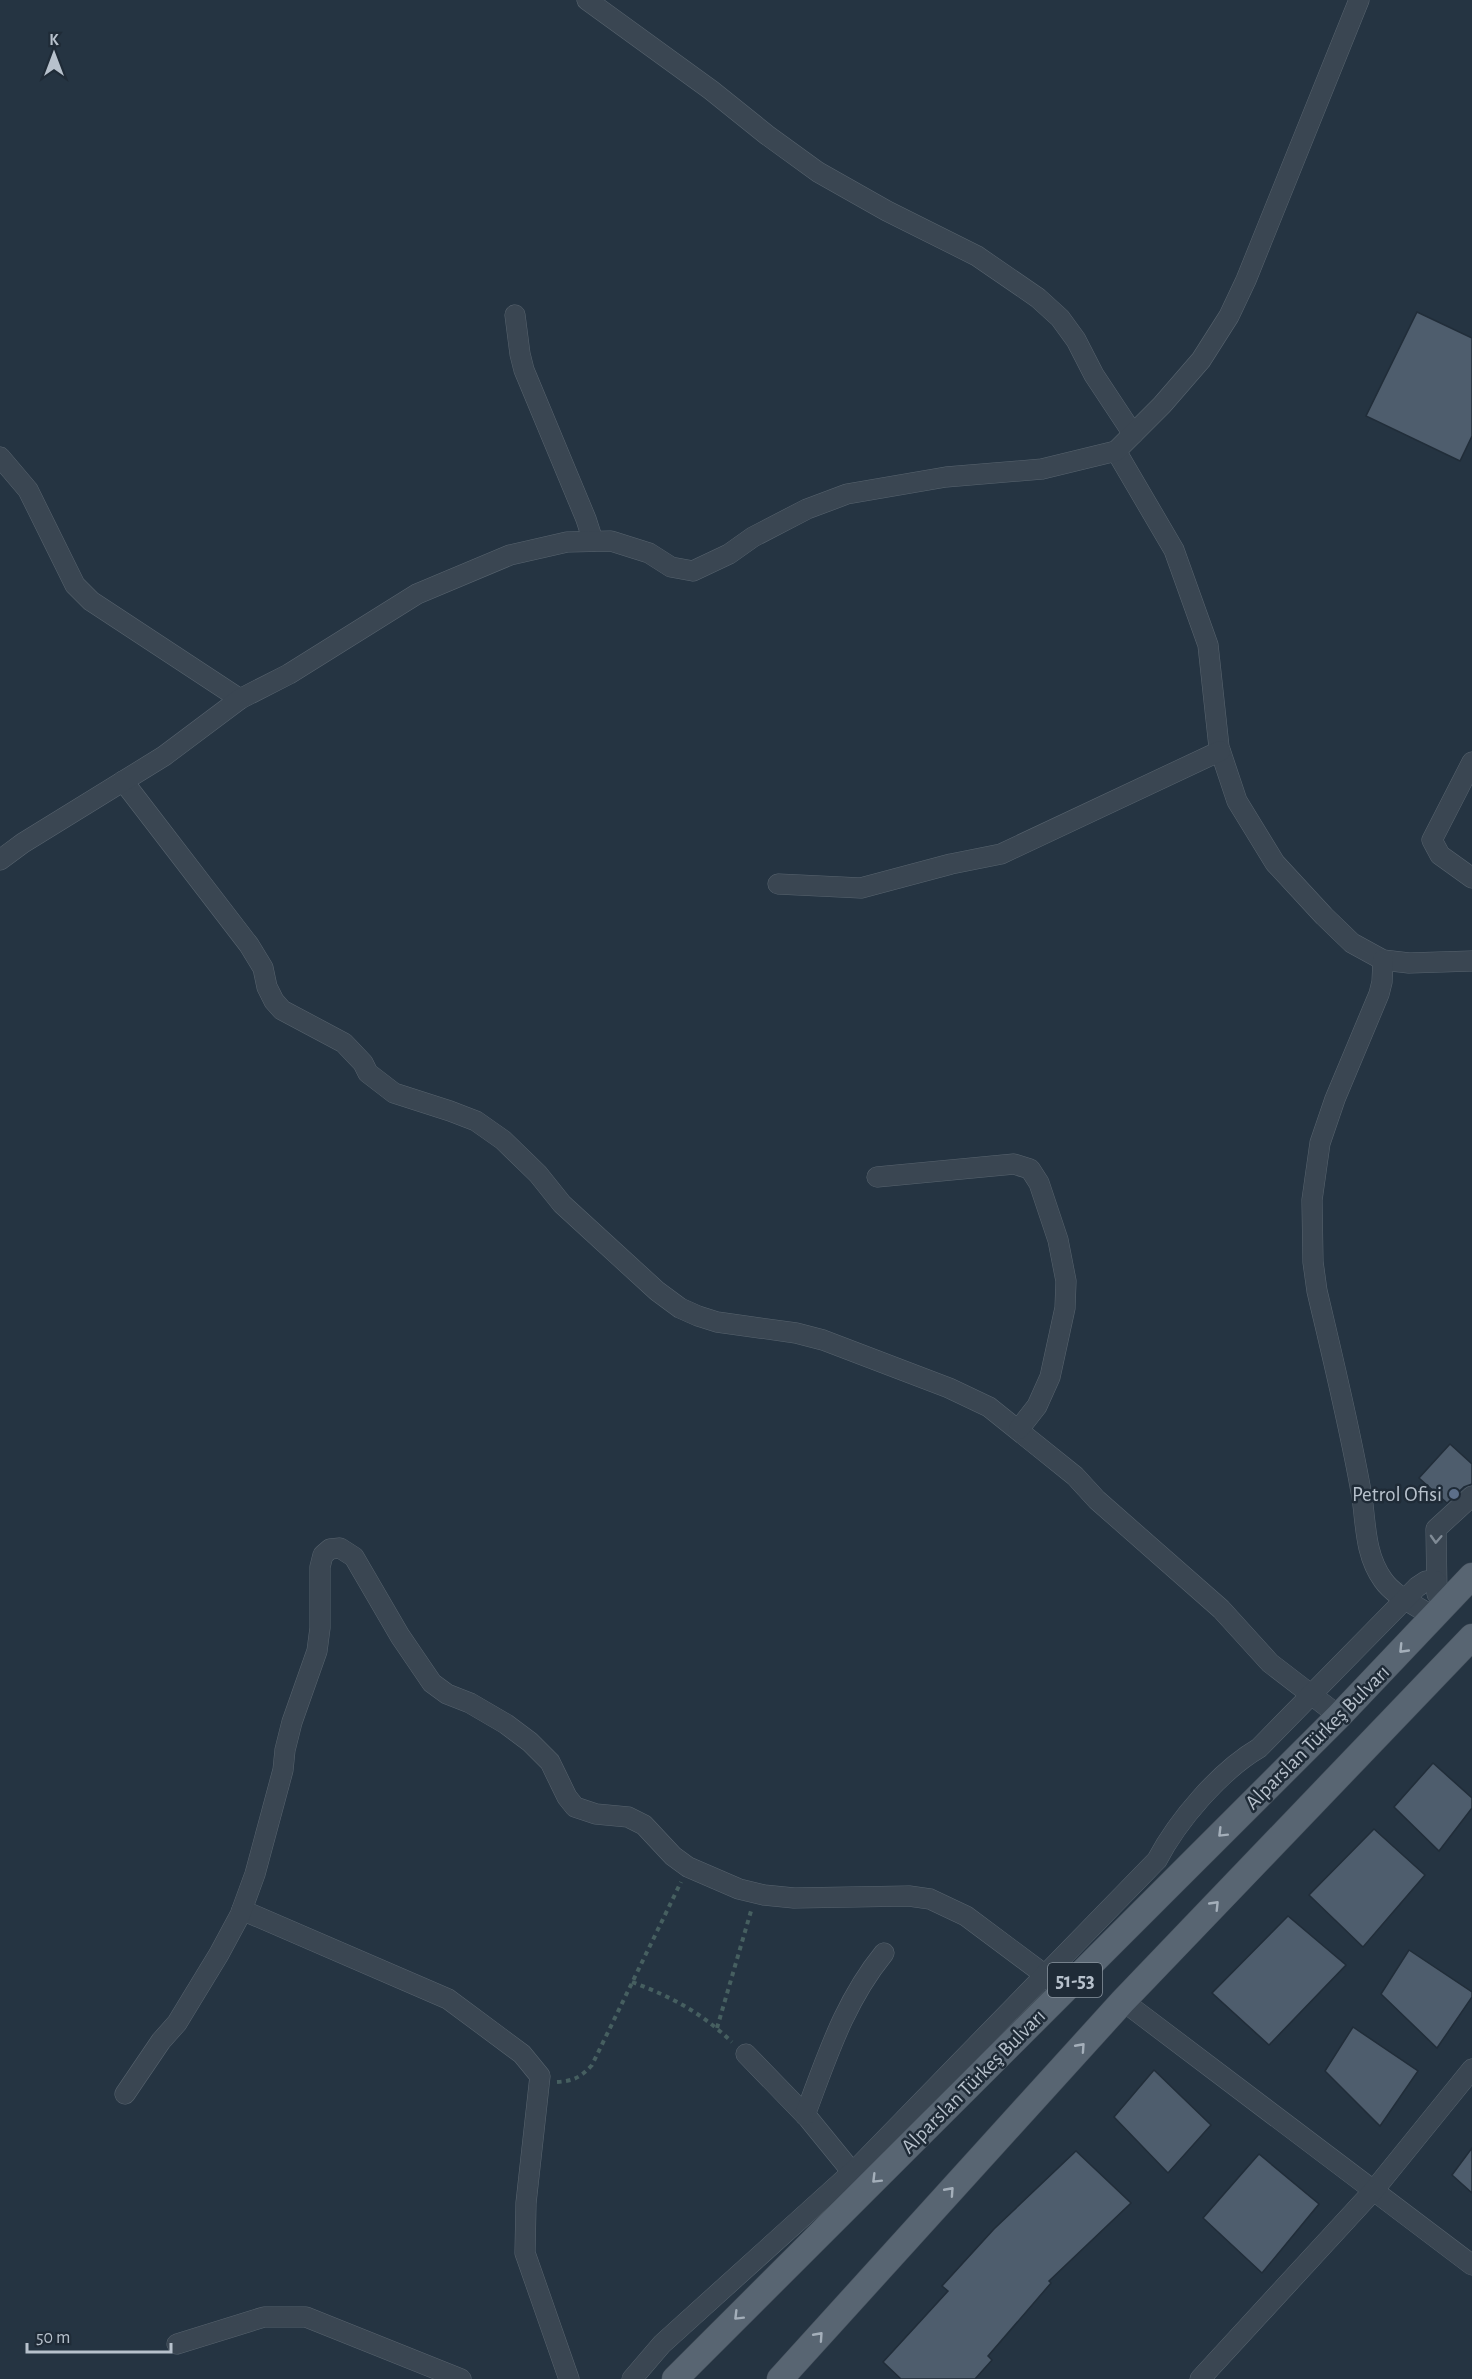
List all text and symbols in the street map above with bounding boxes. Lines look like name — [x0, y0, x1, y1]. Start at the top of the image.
north arrow — [24, 24, 84, 84]
text: K — [49, 32, 59, 48]
place label: Petrol Ofisi — [1352, 1484, 1442, 1505]
marker: Petrol Ofisi — [1447, 1487, 1461, 1501]
one-way arrow — [1430, 1534, 1443, 1543]
one-way arrow — [1399, 1643, 1410, 1653]
street label: Alparslan Türkeş Bulvarı — [1241, 1661, 1393, 1813]
one-way arrow — [1218, 1827, 1229, 1837]
one-way arrow — [1208, 1901, 1219, 1911]
road number: 51-53 — [1048, 1963, 1102, 1997]
street label: Alparslan Türkeş Bulvarı — [897, 2005, 1049, 2157]
one-way arrow — [1074, 2043, 1085, 2053]
one-way arrow — [872, 2171, 883, 2182]
one-way arrow — [943, 2187, 954, 2198]
one-way arrow — [734, 2309, 745, 2320]
scale bar — [27, 2316, 171, 2354]
text: 50 m — [36, 2329, 70, 2347]
one-way arrow — [812, 2332, 823, 2342]

